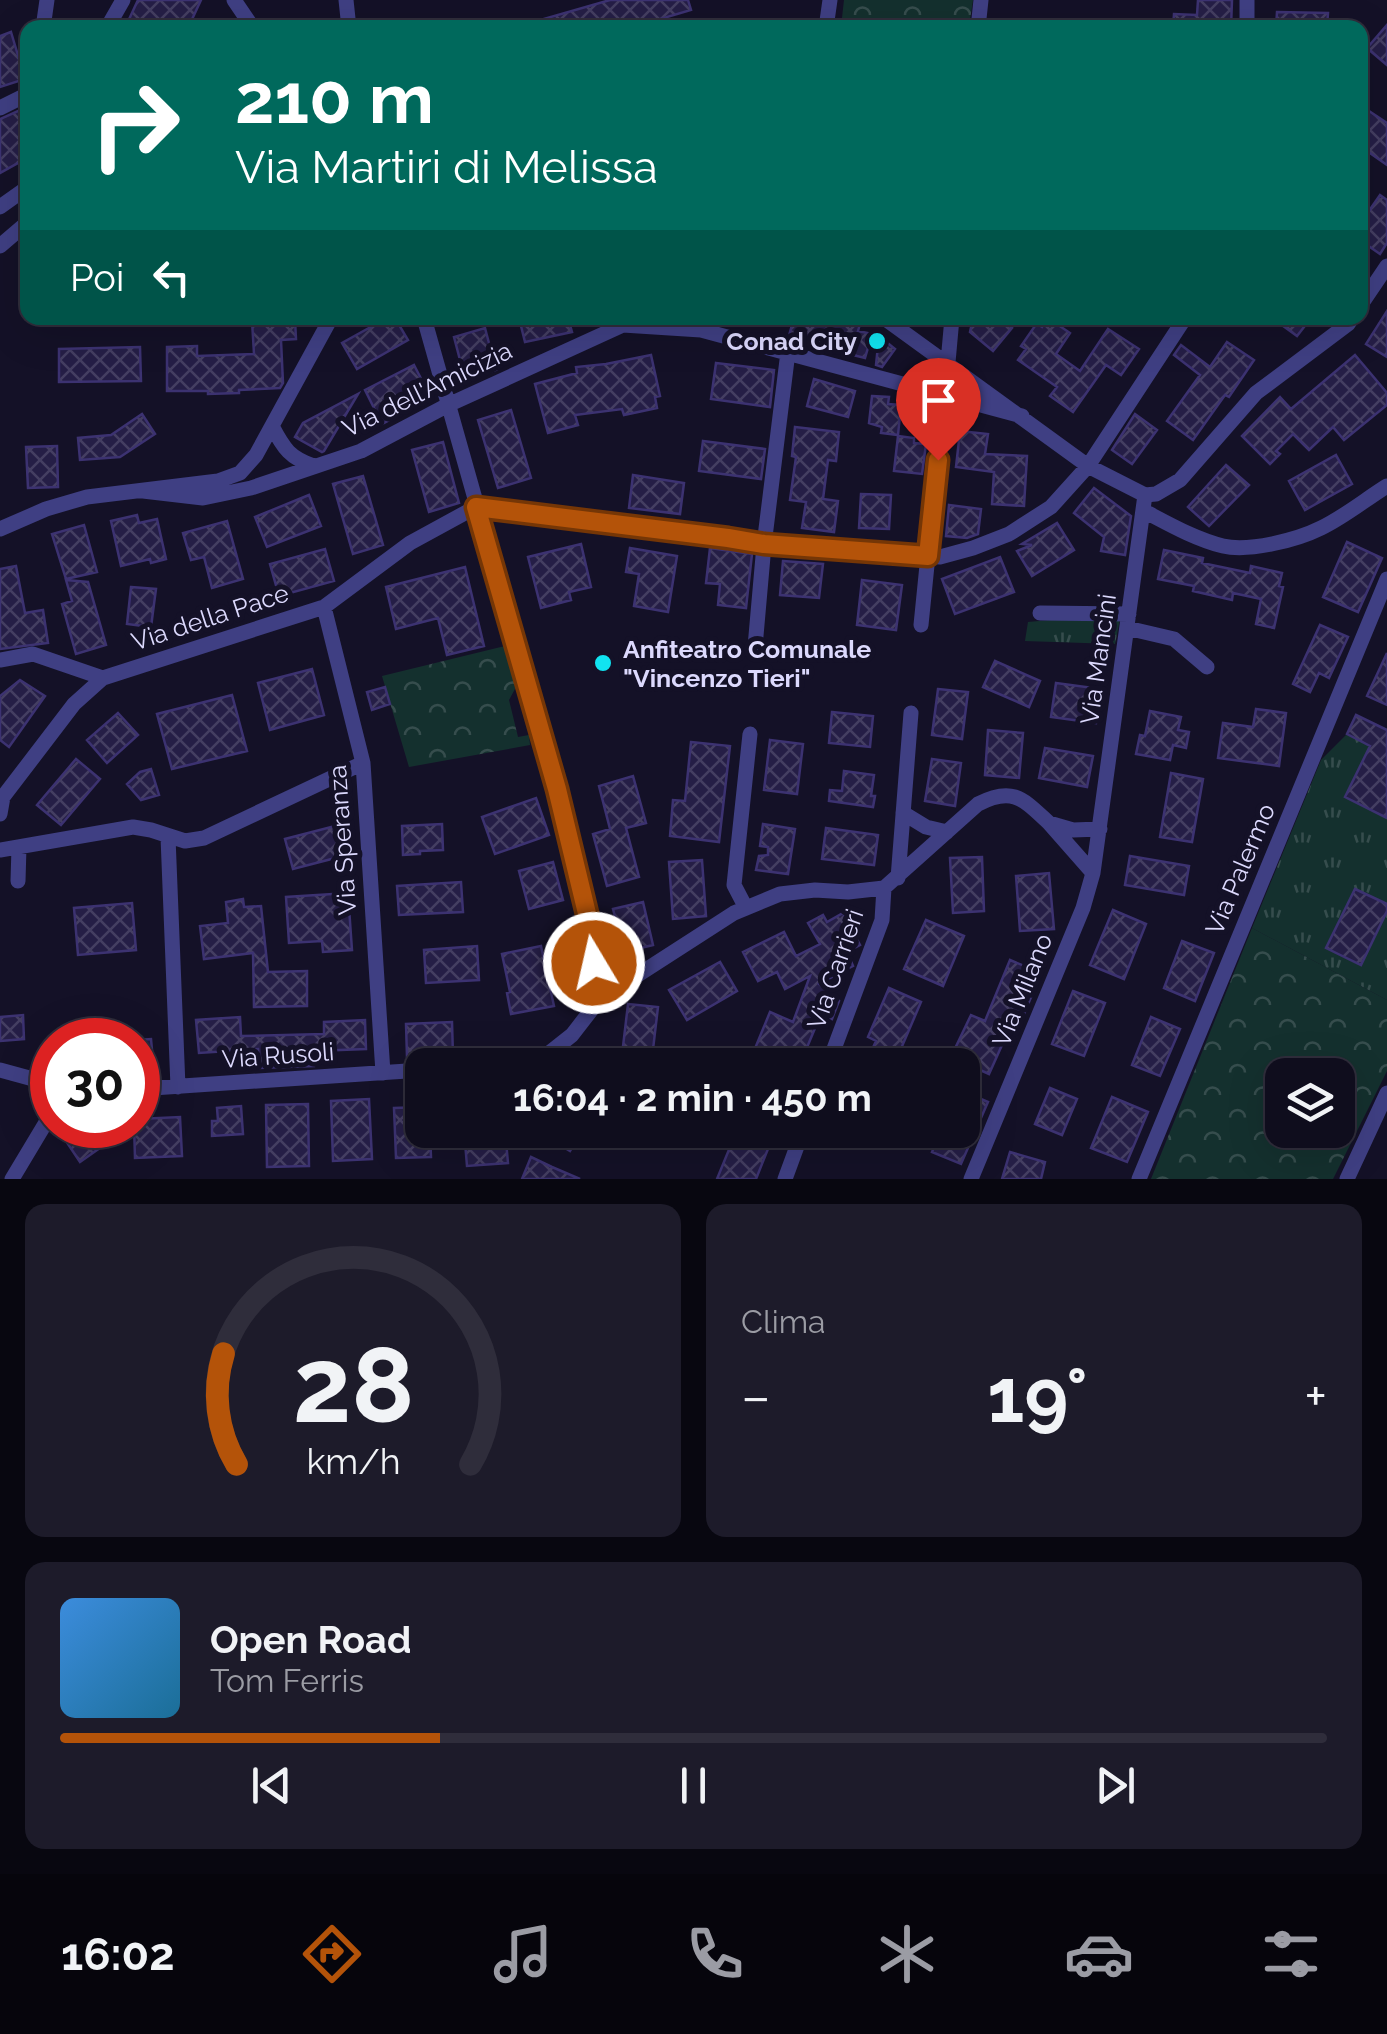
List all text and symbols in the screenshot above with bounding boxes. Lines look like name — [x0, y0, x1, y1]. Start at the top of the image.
text: 210 m — [235, 57, 434, 139]
icon: right — [70, 60, 200, 190]
text: Via Martiri di Melissa — [235, 141, 658, 194]
icon: left — [144, 250, 199, 305]
text: Poi — [70, 255, 124, 300]
place label: Conad City — [726, 326, 857, 356]
marker: Conad City — [866, 330, 888, 352]
street label: Via dell'Amicizia — [337, 335, 517, 443]
pin — [896, 358, 981, 461]
icon: arrive — [911, 373, 966, 428]
street label: Via della Pace — [128, 577, 292, 657]
street label: Via Mancini — [1074, 592, 1122, 726]
place label: Anfiteatro Comunale "Vincenzo Tieri" — [623, 634, 871, 693]
marker: Anfiteatro Comunale "Vincenzo Tieri" — [592, 652, 614, 674]
street label: Via Speranza — [322, 764, 362, 916]
street label: Via Palermo — [1199, 799, 1281, 939]
street label: Via Carrieri — [800, 905, 870, 1033]
position arrow — [542, 911, 646, 1015]
street label: Via Milano — [986, 929, 1058, 1051]
speed limit sign: 30 — [30, 1018, 160, 1148]
street label: Via Rusoli — [221, 1036, 335, 1074]
map controls — [1265, 1058, 1355, 1148]
button: layers — [1265, 1058, 1355, 1148]
text: 16:04 · 2 min · 450 m — [513, 1075, 872, 1120]
text: Clima — [741, 1303, 825, 1340]
text: 28 — [292, 1324, 414, 1446]
text: 19° — [987, 1351, 1088, 1440]
text: − — [741, 1364, 771, 1429]
text: + — [1304, 1364, 1327, 1429]
text: km/h — [306, 1440, 400, 1482]
text: Open Road — [210, 1617, 411, 1662]
text: Tom Ferris — [210, 1662, 364, 1699]
icon: previous — [244, 1758, 299, 1813]
icon: pause — [666, 1758, 721, 1813]
icon: next — [1088, 1758, 1143, 1813]
icon: directions — [297, 1919, 367, 1989]
icon: music — [488, 1919, 558, 1989]
icon: phone — [680, 1919, 750, 1989]
icon: climate — [872, 1919, 942, 1989]
icon: car — [1064, 1919, 1134, 1989]
icon: filters — [1256, 1919, 1326, 1989]
text: 16:02 — [61, 1928, 175, 1981]

